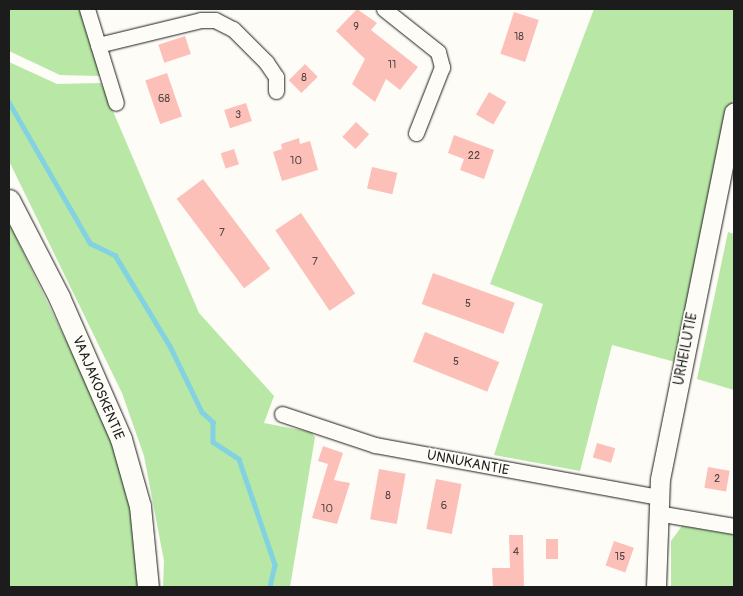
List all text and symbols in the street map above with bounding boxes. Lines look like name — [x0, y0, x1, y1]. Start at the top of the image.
house number: 9 — [353, 20, 359, 34]
house number: 18 — [514, 30, 524, 44]
house number: 11 — [388, 58, 396, 72]
house number: 8 — [301, 71, 307, 85]
house number: 68 — [158, 92, 170, 106]
house number: 3 — [235, 108, 241, 122]
house number: 22 — [468, 149, 480, 163]
house number: 10 — [290, 154, 302, 168]
house number: 7 — [219, 226, 225, 240]
house number: 7 — [312, 255, 318, 269]
house number: 5 — [465, 297, 471, 311]
street label: URHEILUTIE — [671, 311, 701, 387]
street label: VAAJAKOSKENTIE — [69, 334, 127, 442]
house number: 5 — [453, 355, 459, 369]
street label: UNNUKANTIE — [425, 447, 511, 479]
house number: 2 — [714, 472, 720, 486]
house number: 8 — [385, 489, 391, 503]
house number: 6 — [441, 499, 447, 513]
house number: 10 — [321, 502, 333, 516]
house number: 4 — [513, 545, 519, 559]
house number: 15 — [615, 550, 625, 564]

